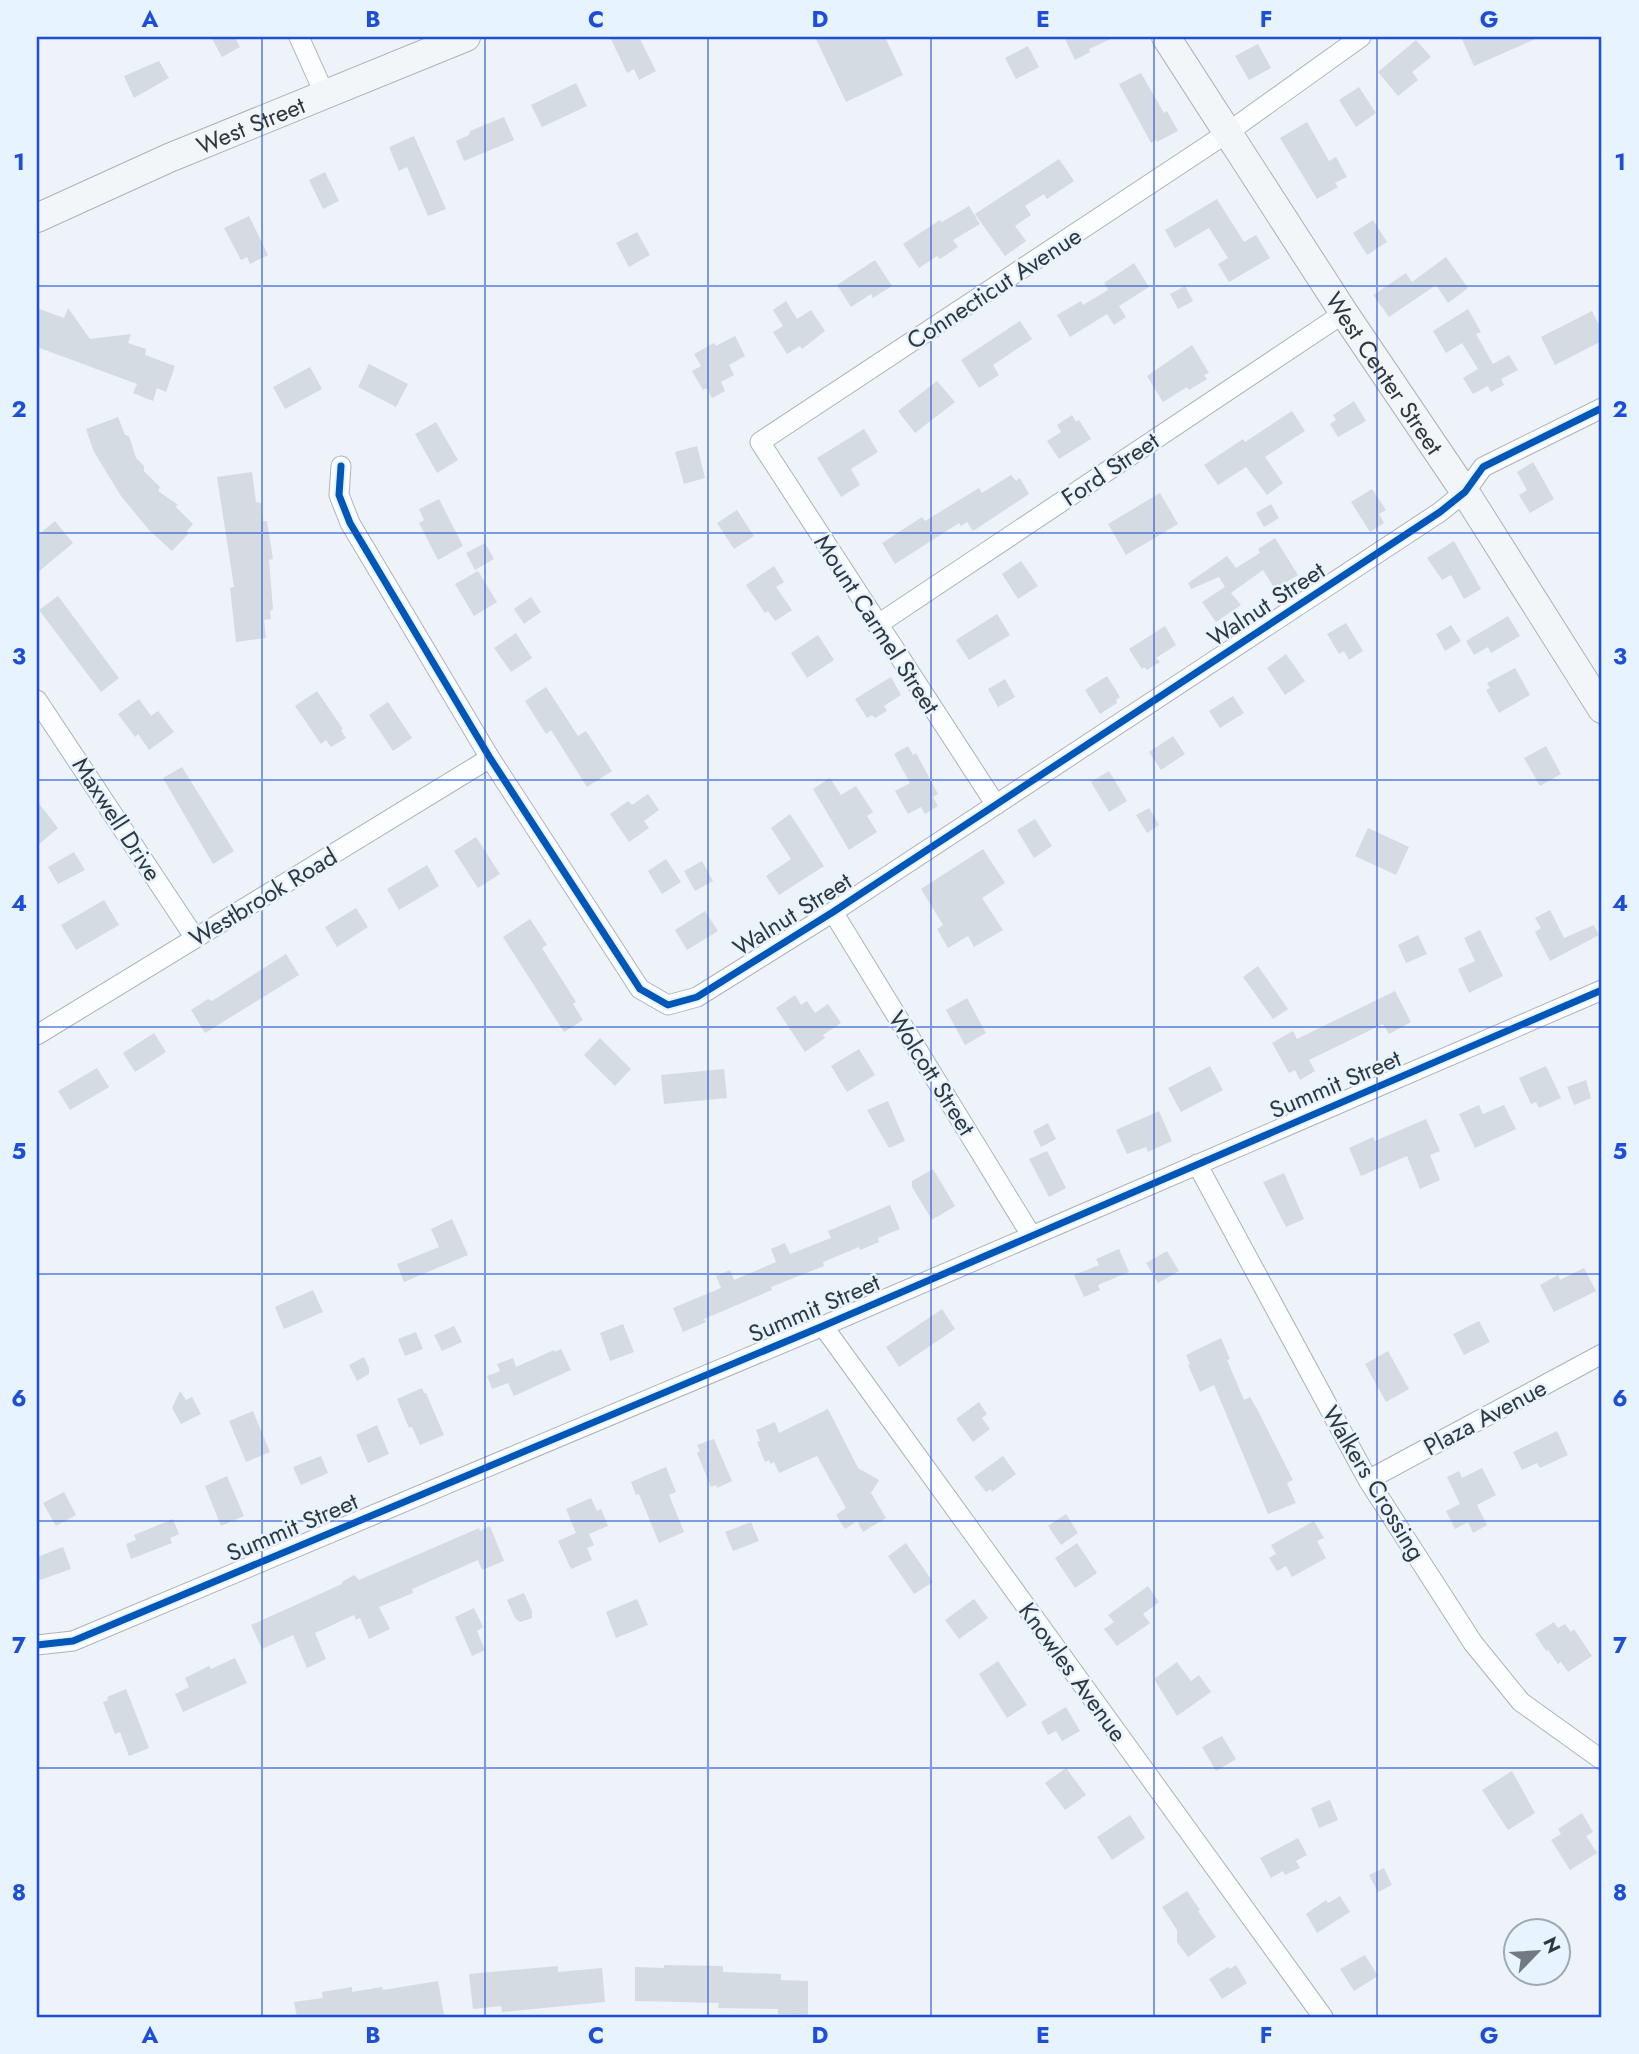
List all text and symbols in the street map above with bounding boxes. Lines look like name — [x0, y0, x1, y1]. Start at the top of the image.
text: A — [141, 2, 159, 36]
text: B — [365, 2, 381, 36]
text: C — [588, 2, 604, 36]
text: D — [812, 2, 829, 36]
text: E — [1036, 2, 1050, 36]
text: F — [1260, 2, 1272, 36]
text: G — [1480, 2, 1498, 36]
street label: West Street — [191, 87, 310, 163]
text: 1 — [13, 145, 25, 179]
text: 1 — [1614, 145, 1626, 179]
street label: Connecticut Avenue — [900, 218, 1088, 358]
street label: West Center Street — [1317, 285, 1452, 461]
text: 2 — [11, 392, 27, 426]
text: 2 — [1612, 392, 1628, 426]
street label: Ford Street — [1054, 423, 1166, 514]
street label: Mount Carmel Street — [806, 527, 948, 721]
street label: Walnut Street — [1200, 553, 1332, 655]
text: 3 — [12, 639, 26, 673]
text: 3 — [1613, 639, 1627, 673]
street label: Maxwell Drive — [64, 750, 170, 888]
street label: Westbrook Road — [182, 839, 344, 955]
street label: Walnut Street — [726, 864, 858, 964]
text: 4 — [11, 886, 27, 920]
text: 4 — [1612, 886, 1628, 920]
street label: Wolcott Street — [880, 1004, 984, 1142]
street label: Summit Street — [1264, 1041, 1406, 1127]
text: 5 — [12, 1134, 26, 1168]
text: 5 — [1613, 1134, 1627, 1168]
street label: Summit Street — [743, 1265, 885, 1351]
street label: Plaza Avenue — [1417, 1370, 1553, 1464]
text: 6 — [11, 1381, 27, 1415]
text: 6 — [1612, 1381, 1628, 1415]
street label: Walkers Crossing — [1314, 1399, 1434, 1567]
street label: Summit Street — [221, 1484, 363, 1570]
street label: Knowles Avenue — [1010, 1595, 1136, 1749]
text: 7 — [12, 1628, 26, 1662]
text: 7 — [1613, 1628, 1627, 1662]
text: 8 — [12, 1875, 26, 1909]
text: 8 — [1613, 1875, 1627, 1909]
north arrow — [1502, 1918, 1572, 1988]
text: N — [1537, 1932, 1567, 1958]
text: A — [141, 2018, 159, 2052]
text: B — [365, 2018, 381, 2052]
text: C — [588, 2018, 604, 2052]
text: D — [812, 2018, 829, 2052]
text: E — [1036, 2018, 1050, 2052]
text: F — [1260, 2018, 1272, 2052]
text: G — [1480, 2018, 1498, 2052]

